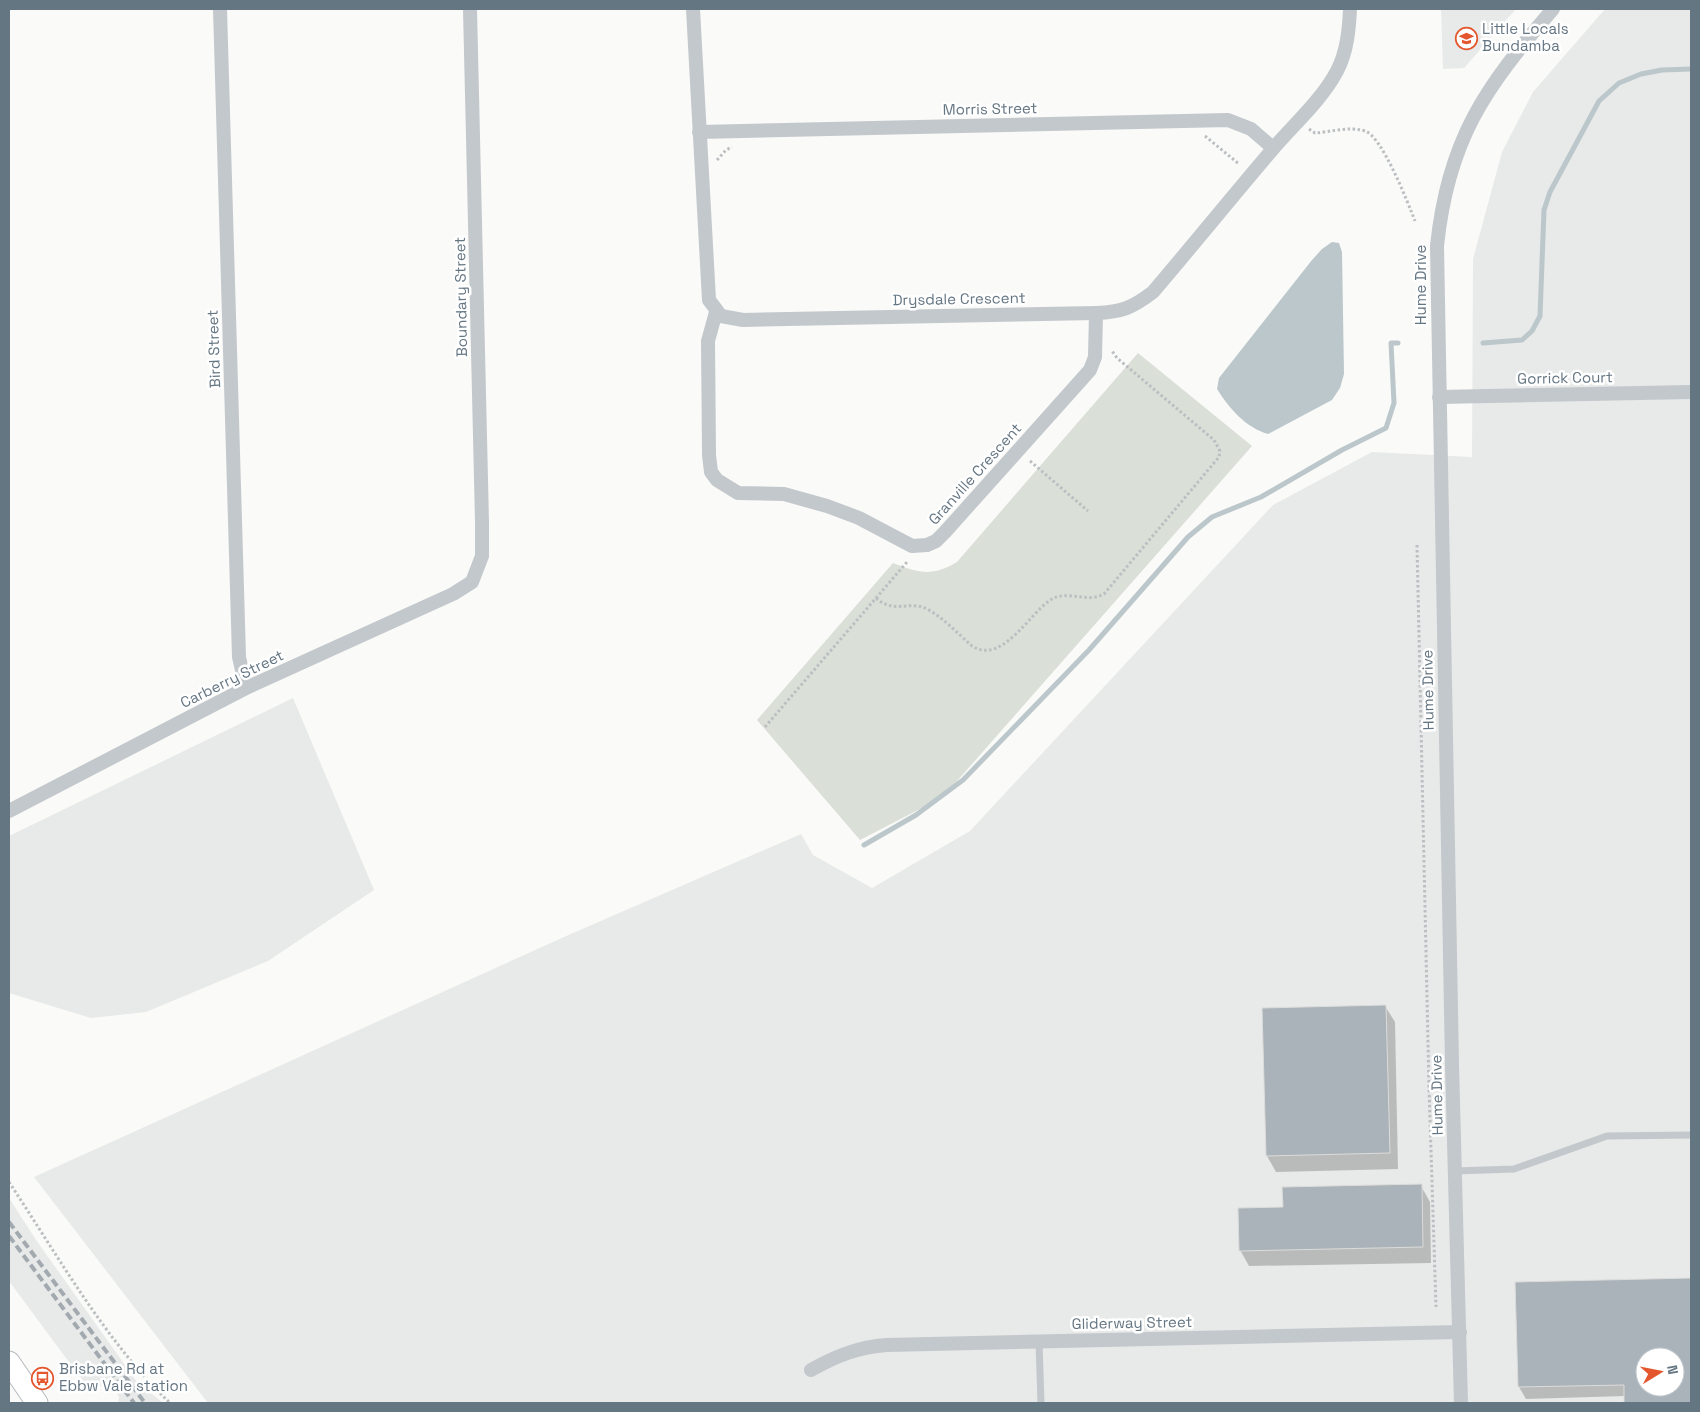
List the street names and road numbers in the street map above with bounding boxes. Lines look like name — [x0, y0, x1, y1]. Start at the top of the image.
street label: Morris Street — [942, 98, 1038, 119]
street label: Boundary Street — [450, 237, 471, 357]
street label: Hume Drive — [1411, 245, 1430, 325]
street label: Drysdale Crescent — [892, 288, 1026, 309]
street label: Bird Street — [203, 309, 224, 388]
street label: Gorrick Court — [1517, 367, 1613, 388]
street label: Granville Crescent — [924, 419, 1025, 528]
street label: Carberry Street — [177, 645, 287, 712]
street label: Hume Drive — [1417, 649, 1438, 730]
street label: Hume Drive — [1426, 1054, 1447, 1135]
street label: Gliderway Street — [1072, 1312, 1193, 1333]

